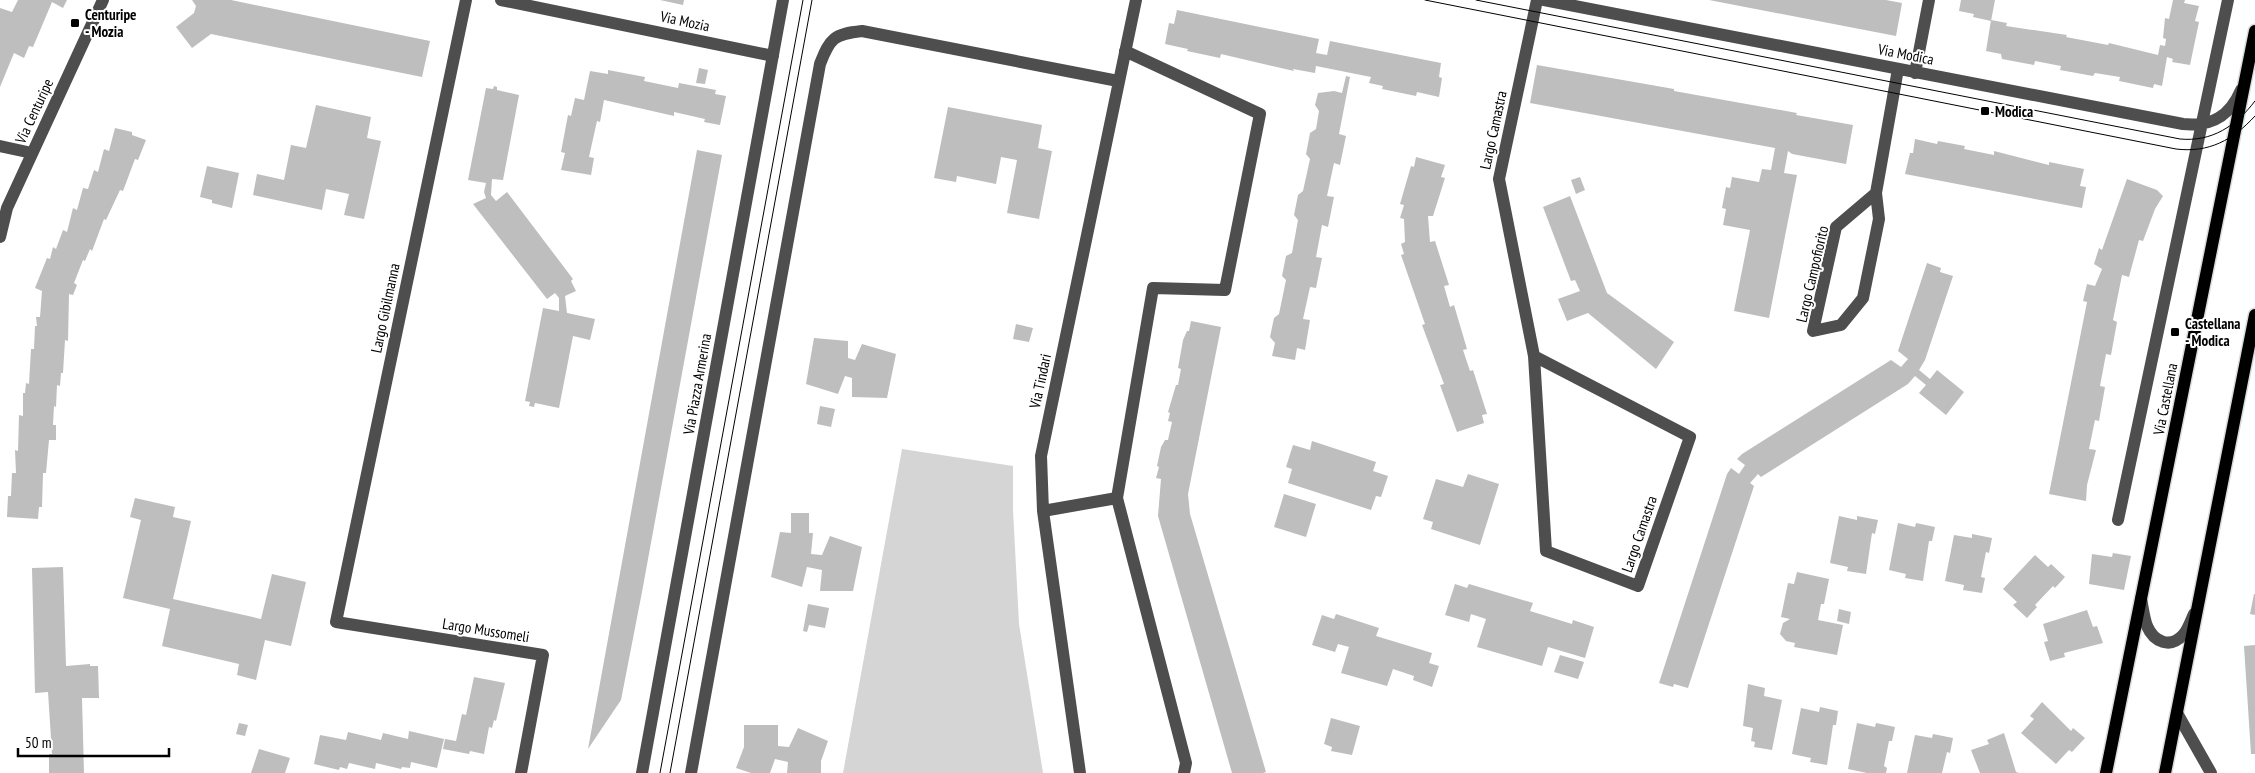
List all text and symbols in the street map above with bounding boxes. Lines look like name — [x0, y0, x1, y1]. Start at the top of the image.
place label: Centuripe - Mozia — [85, 5, 137, 41]
street label: Via Mozia — [658, 6, 711, 35]
marker: Centuripe - Mozia — [69, 17, 81, 29]
street label: Via Modica — [1875, 39, 1936, 69]
street label: Via Centuripe — [10, 76, 57, 147]
street label: Largo Camastra — [1475, 89, 1511, 171]
place label: Modica — [1995, 102, 2033, 121]
marker: Modica — [1979, 105, 1991, 117]
street label: Largo Campofiorito — [1792, 224, 1832, 324]
street label: Largo Gibilmanna — [366, 261, 404, 355]
place label: Castellana - Modica — [2185, 314, 2240, 350]
marker: Castellana - Modica — [2169, 326, 2181, 338]
street label: Via Piazza Armerina — [679, 332, 715, 437]
street label: Via Tindari — [1025, 352, 1055, 411]
street label: Via Castellana — [2149, 361, 2181, 438]
street label: Largo Camastra — [1617, 493, 1661, 575]
street label: Largo Mussomeli — [441, 614, 531, 646]
scale bar — [18, 726, 169, 758]
text: 50 m — [25, 733, 51, 752]

